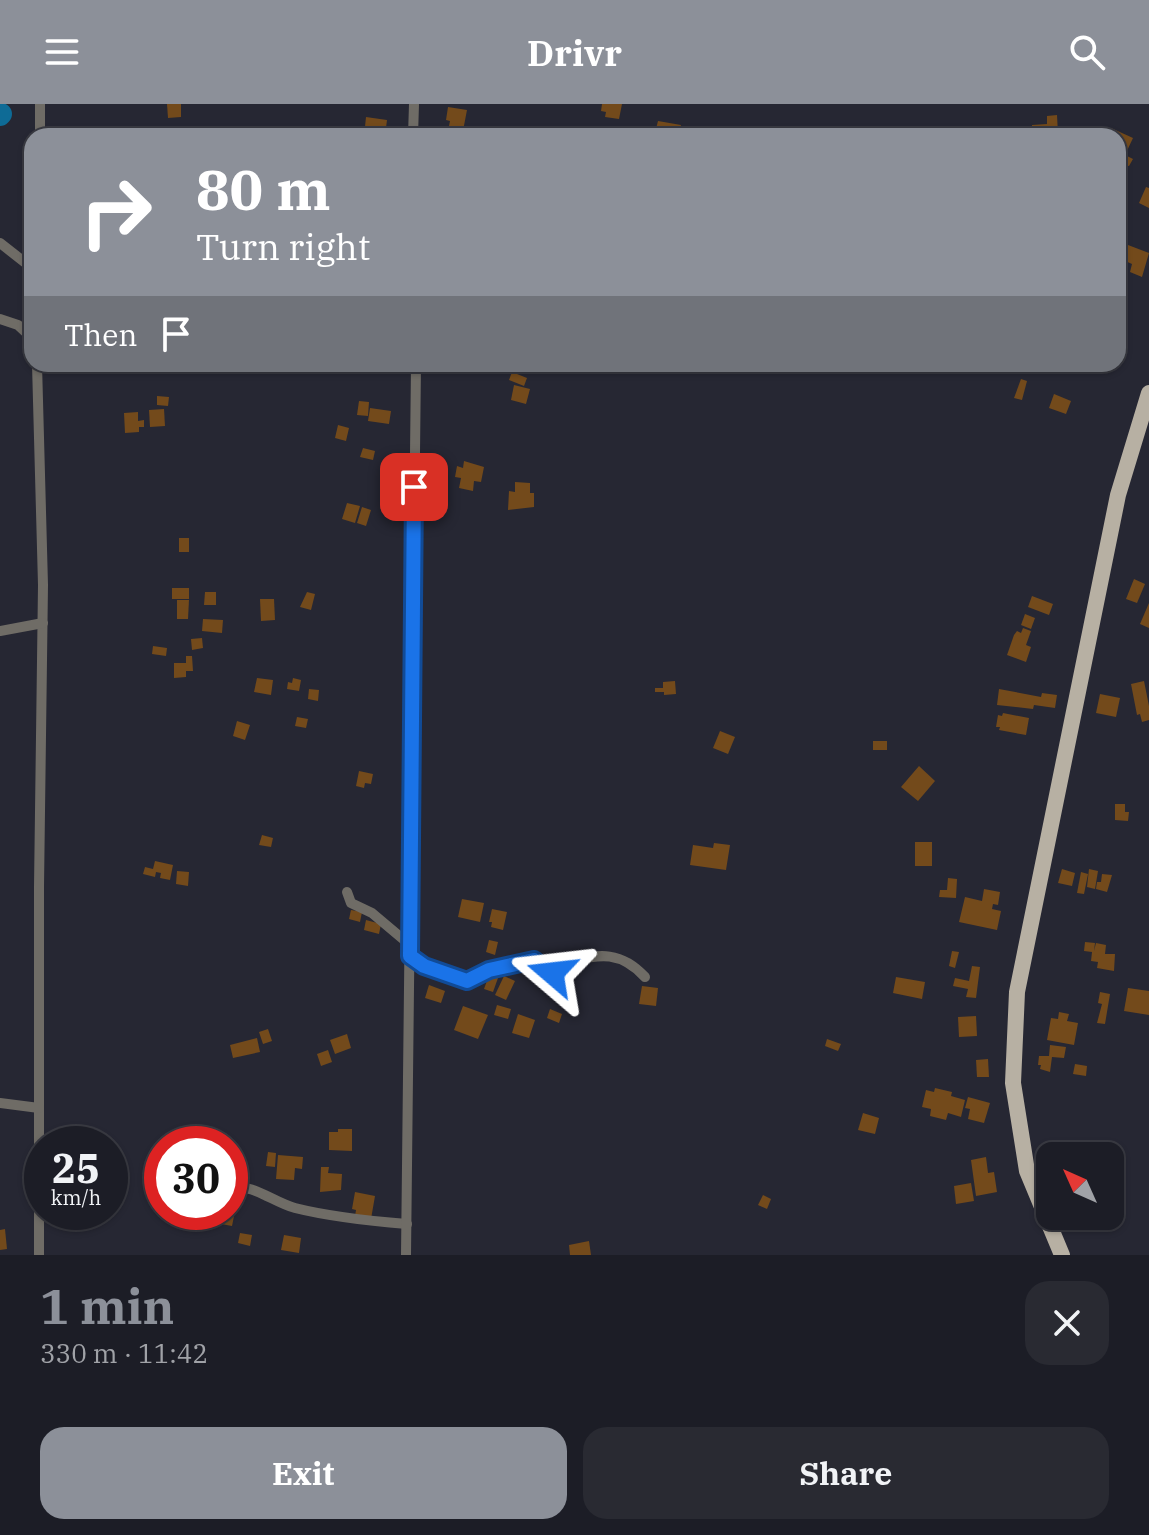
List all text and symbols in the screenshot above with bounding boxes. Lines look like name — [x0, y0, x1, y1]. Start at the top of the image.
text: Drivr — [527, 29, 622, 76]
icon: menu — [40, 30, 84, 74]
icon: search — [1065, 30, 1109, 74]
text: 80 m — [196, 153, 331, 225]
icon: right — [64, 160, 168, 264]
text: Turn right — [196, 223, 370, 270]
icon: arrive — [154, 312, 198, 356]
text: Then — [64, 315, 138, 354]
pin — [380, 453, 448, 521]
icon: arrive — [392, 465, 436, 509]
position arrow — [510, 931, 594, 1015]
speed limit sign: 30 — [144, 1126, 248, 1230]
text: 25 — [52, 1142, 100, 1194]
north arrow — [1036, 1142, 1124, 1230]
map controls — [1036, 1142, 1124, 1230]
text: km/h — [51, 1184, 101, 1211]
text: 1 min — [40, 1275, 174, 1337]
button: close — [1025, 1281, 1109, 1365]
text: 330 m · 11:42 — [40, 1336, 208, 1370]
button: Exit — [40, 1427, 567, 1519]
button: Share — [583, 1427, 1109, 1519]

